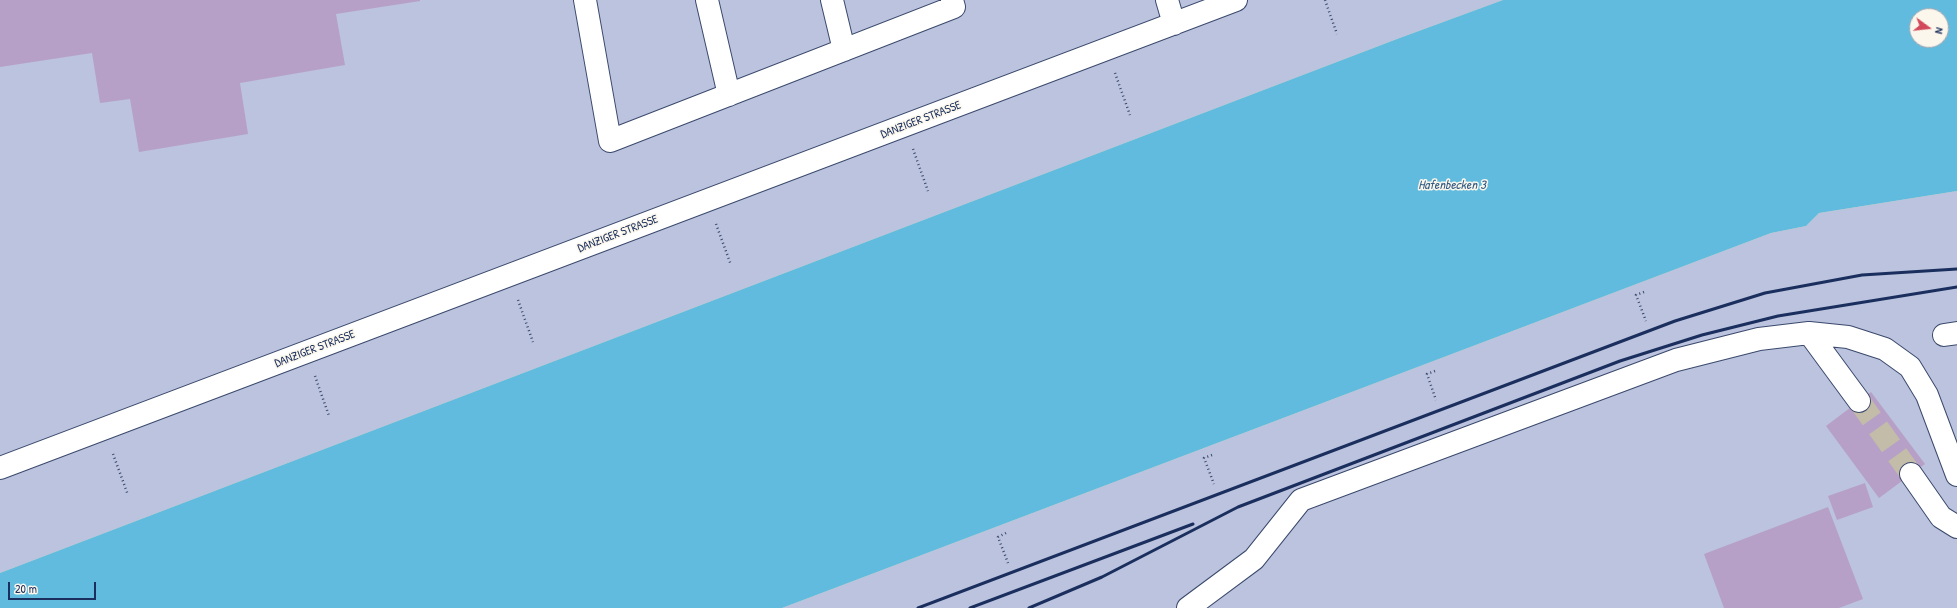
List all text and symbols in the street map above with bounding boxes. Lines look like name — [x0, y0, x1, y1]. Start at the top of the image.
north arrow — [1909, 8, 1949, 48]
text: N — [1932, 26, 1947, 35]
street label: DANZIGER STRASSE — [879, 98, 963, 142]
water label: Hafenbecken 3 — [1418, 178, 1486, 194]
street label: DANZIGER STRASSE — [576, 212, 660, 256]
street label: DANZIGER STRASSE — [273, 327, 357, 371]
scale bar — [10, 574, 98, 600]
text: 20 m — [15, 580, 37, 597]

